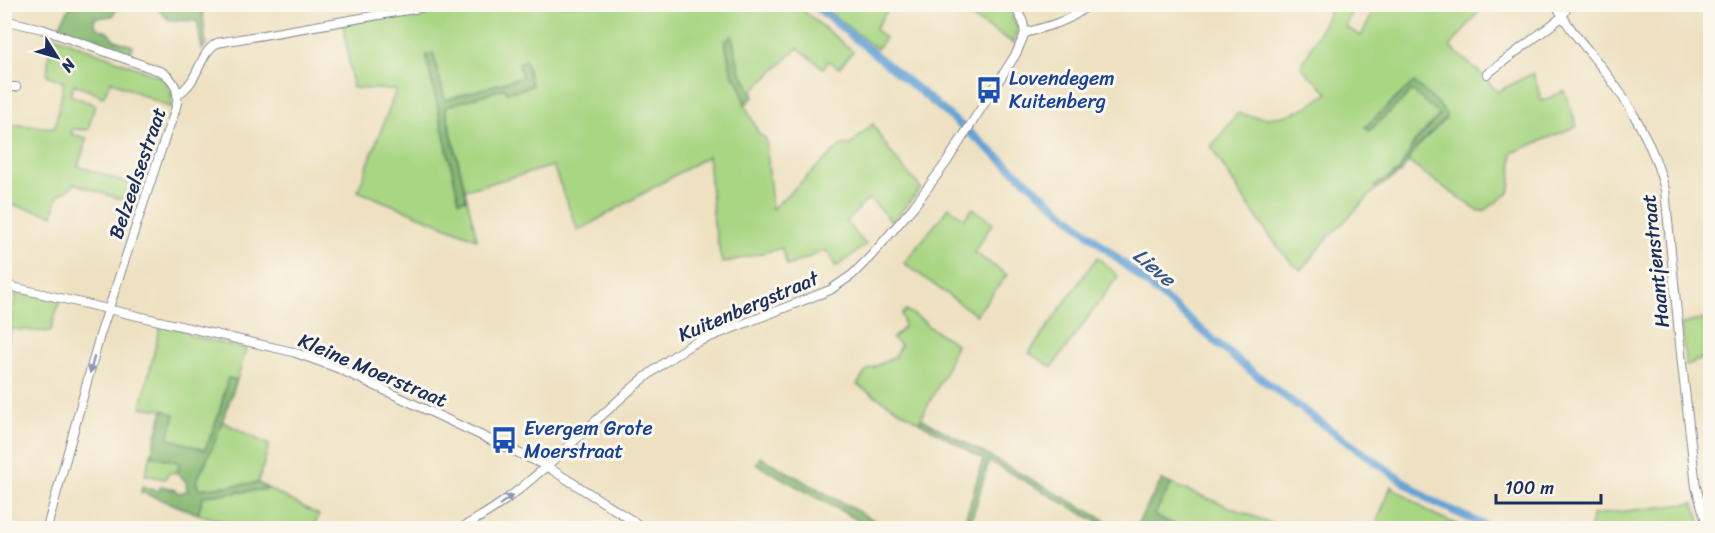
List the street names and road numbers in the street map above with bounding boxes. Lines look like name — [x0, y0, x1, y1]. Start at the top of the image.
street label: Belzeelsestraat — [99, 102, 176, 244]
street label: Haantjenstraat — [1631, 192, 1680, 330]
street label: Kuitenbergstraat — [672, 261, 825, 352]
street label: Kleine Moerstraat — [293, 323, 453, 418]

